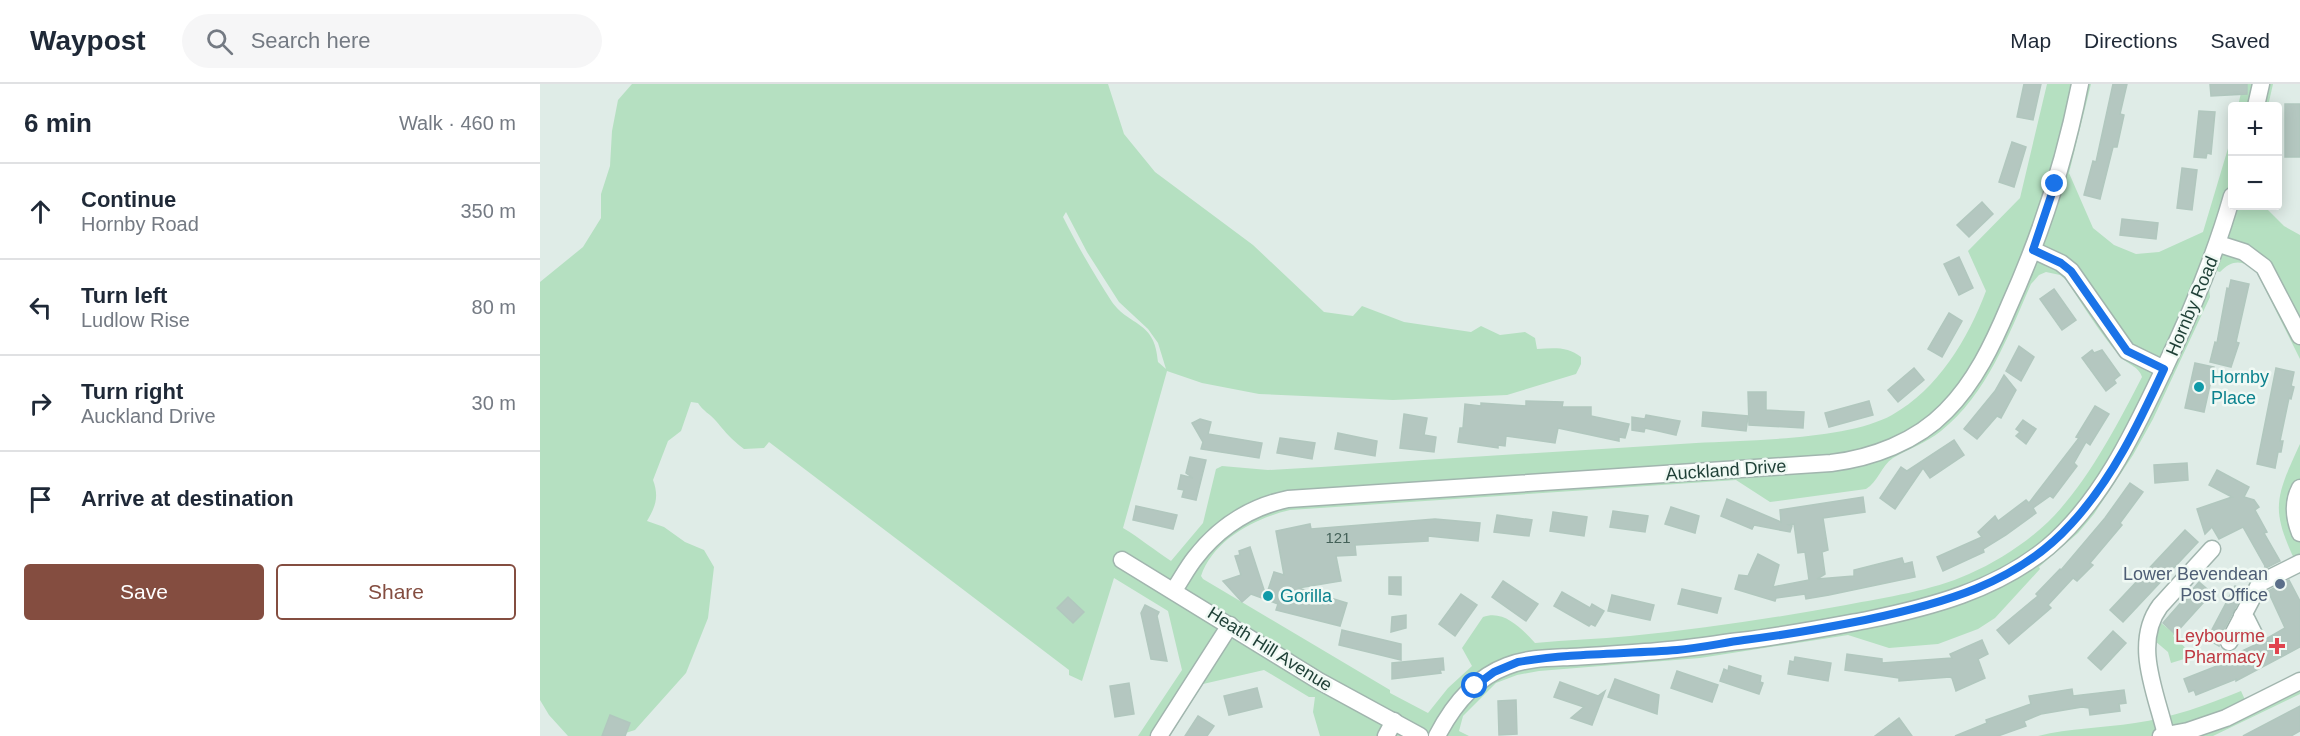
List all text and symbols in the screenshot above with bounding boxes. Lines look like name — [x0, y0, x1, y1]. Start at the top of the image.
search box — [182, 14, 602, 68]
text: Waypost — [30, 25, 146, 56]
icon: search — [203, 25, 236, 58]
text: Search here — [251, 28, 371, 53]
text: Map — [2010, 29, 2051, 52]
text: Directions — [2084, 29, 2177, 52]
text: Saved — [2210, 29, 2270, 52]
map controls — [2228, 102, 2282, 210]
button: + — [2228, 102, 2282, 156]
text: 6 min — [24, 108, 92, 138]
text: Walk · 460 m — [399, 112, 516, 134]
button: − — [2228, 156, 2282, 210]
route end — [2041, 170, 2067, 196]
text: Continue — [81, 187, 176, 212]
icon: ahead — [24, 195, 57, 228]
text: 350 m — [460, 200, 516, 222]
text: Hornby Road — [81, 213, 199, 235]
street label: Hornby Road — [2162, 253, 2222, 359]
text: Turn left — [81, 283, 167, 308]
icon: left — [24, 291, 57, 324]
text: 80 m — [472, 296, 516, 318]
text: Ludlow Rise — [81, 309, 190, 331]
place label: Hornby Place — [2211, 367, 2269, 408]
text: Turn right — [81, 379, 183, 404]
marker: Hornby Place — [2192, 380, 2206, 394]
icon: right — [24, 387, 57, 420]
text: 30 m — [472, 392, 516, 414]
text: Auckland Drive — [81, 405, 216, 427]
street label: Auckland Drive — [1665, 456, 1787, 484]
icon: arrive — [24, 483, 57, 516]
text: Arrive at destination — [81, 486, 294, 511]
house number: 121 — [1325, 529, 1351, 546]
button: Save — [24, 564, 264, 620]
button: Share — [276, 564, 516, 620]
place label: Lower Bevendean Post Office — [2123, 564, 2268, 605]
marker: Lower Bevendean Post Office — [2273, 577, 2287, 591]
place label: Gorilla — [1280, 586, 1333, 606]
marker: Gorilla — [1261, 589, 1275, 603]
street label: Heath Hill Avenue — [1204, 603, 1336, 695]
place label: Leybourme Pharmacy — [2175, 626, 2265, 667]
marker: Leybourme Pharmacy — [2270, 639, 2284, 653]
route start — [1461, 672, 1487, 698]

